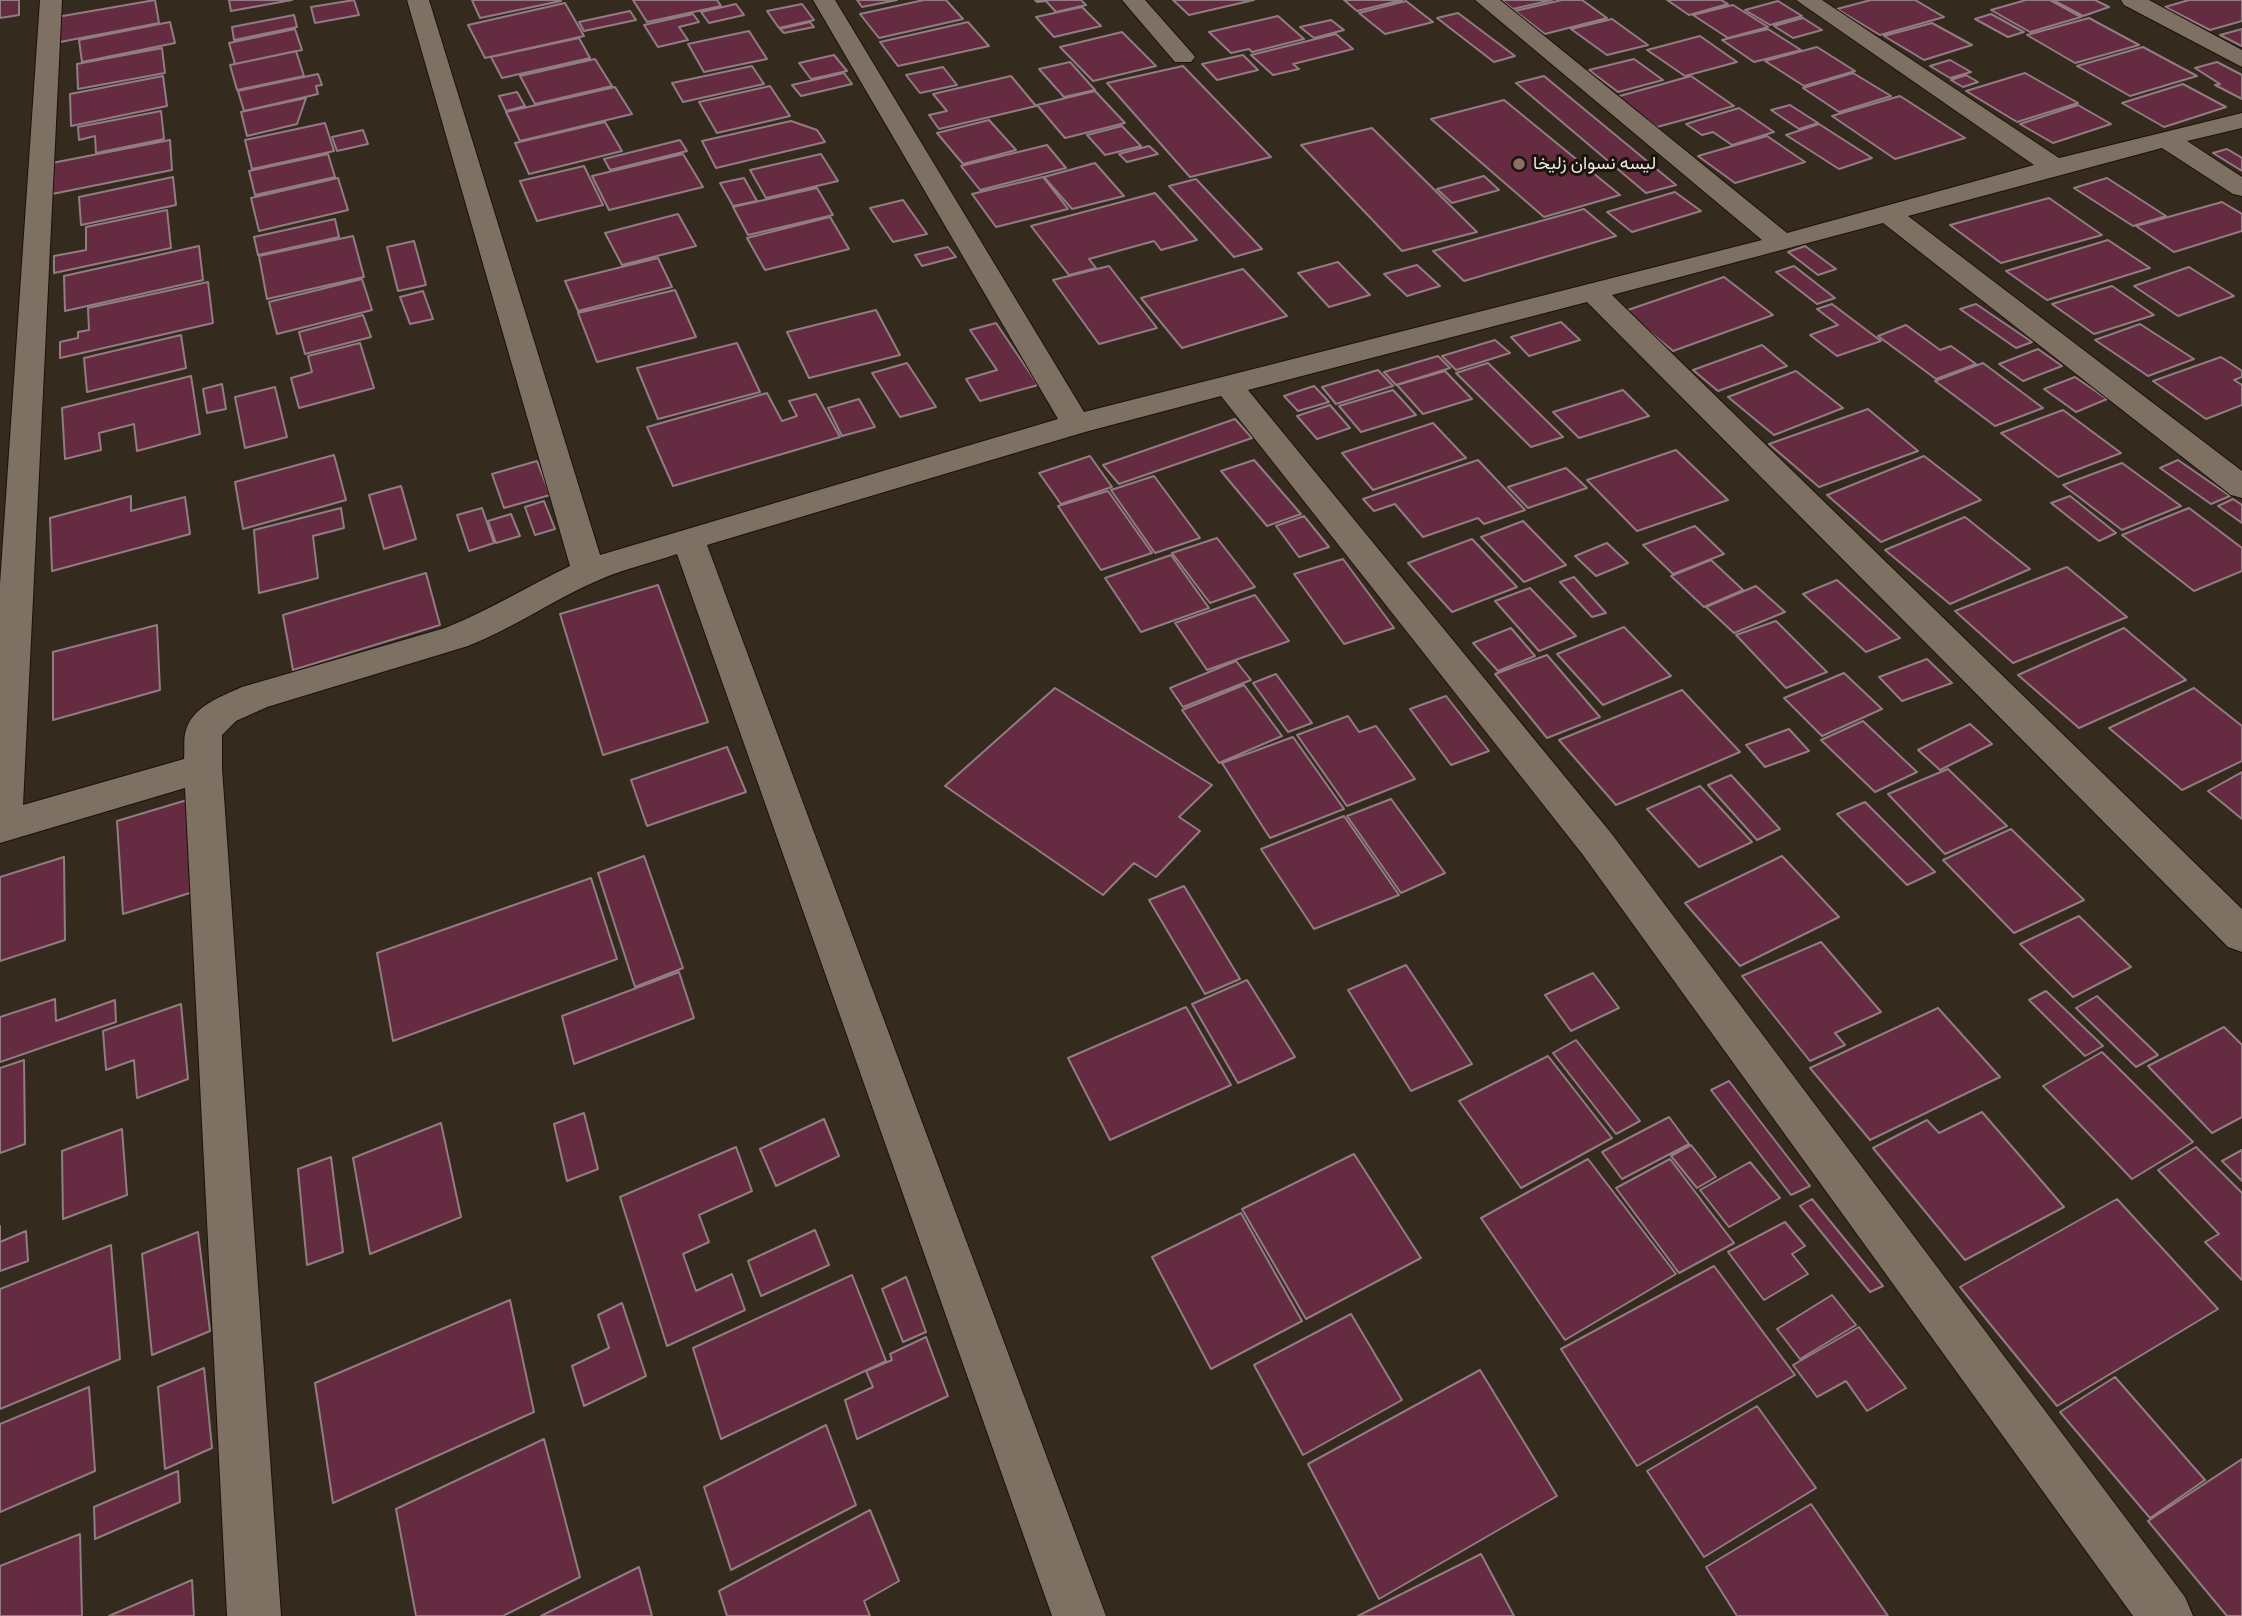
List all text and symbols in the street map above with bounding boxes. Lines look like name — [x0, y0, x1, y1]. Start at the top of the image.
place label: لیسه نسوان زلیخا — [1533, 153, 1656, 175]
marker: لیسه نسوان زلیخا — [1511, 156, 1527, 172]

